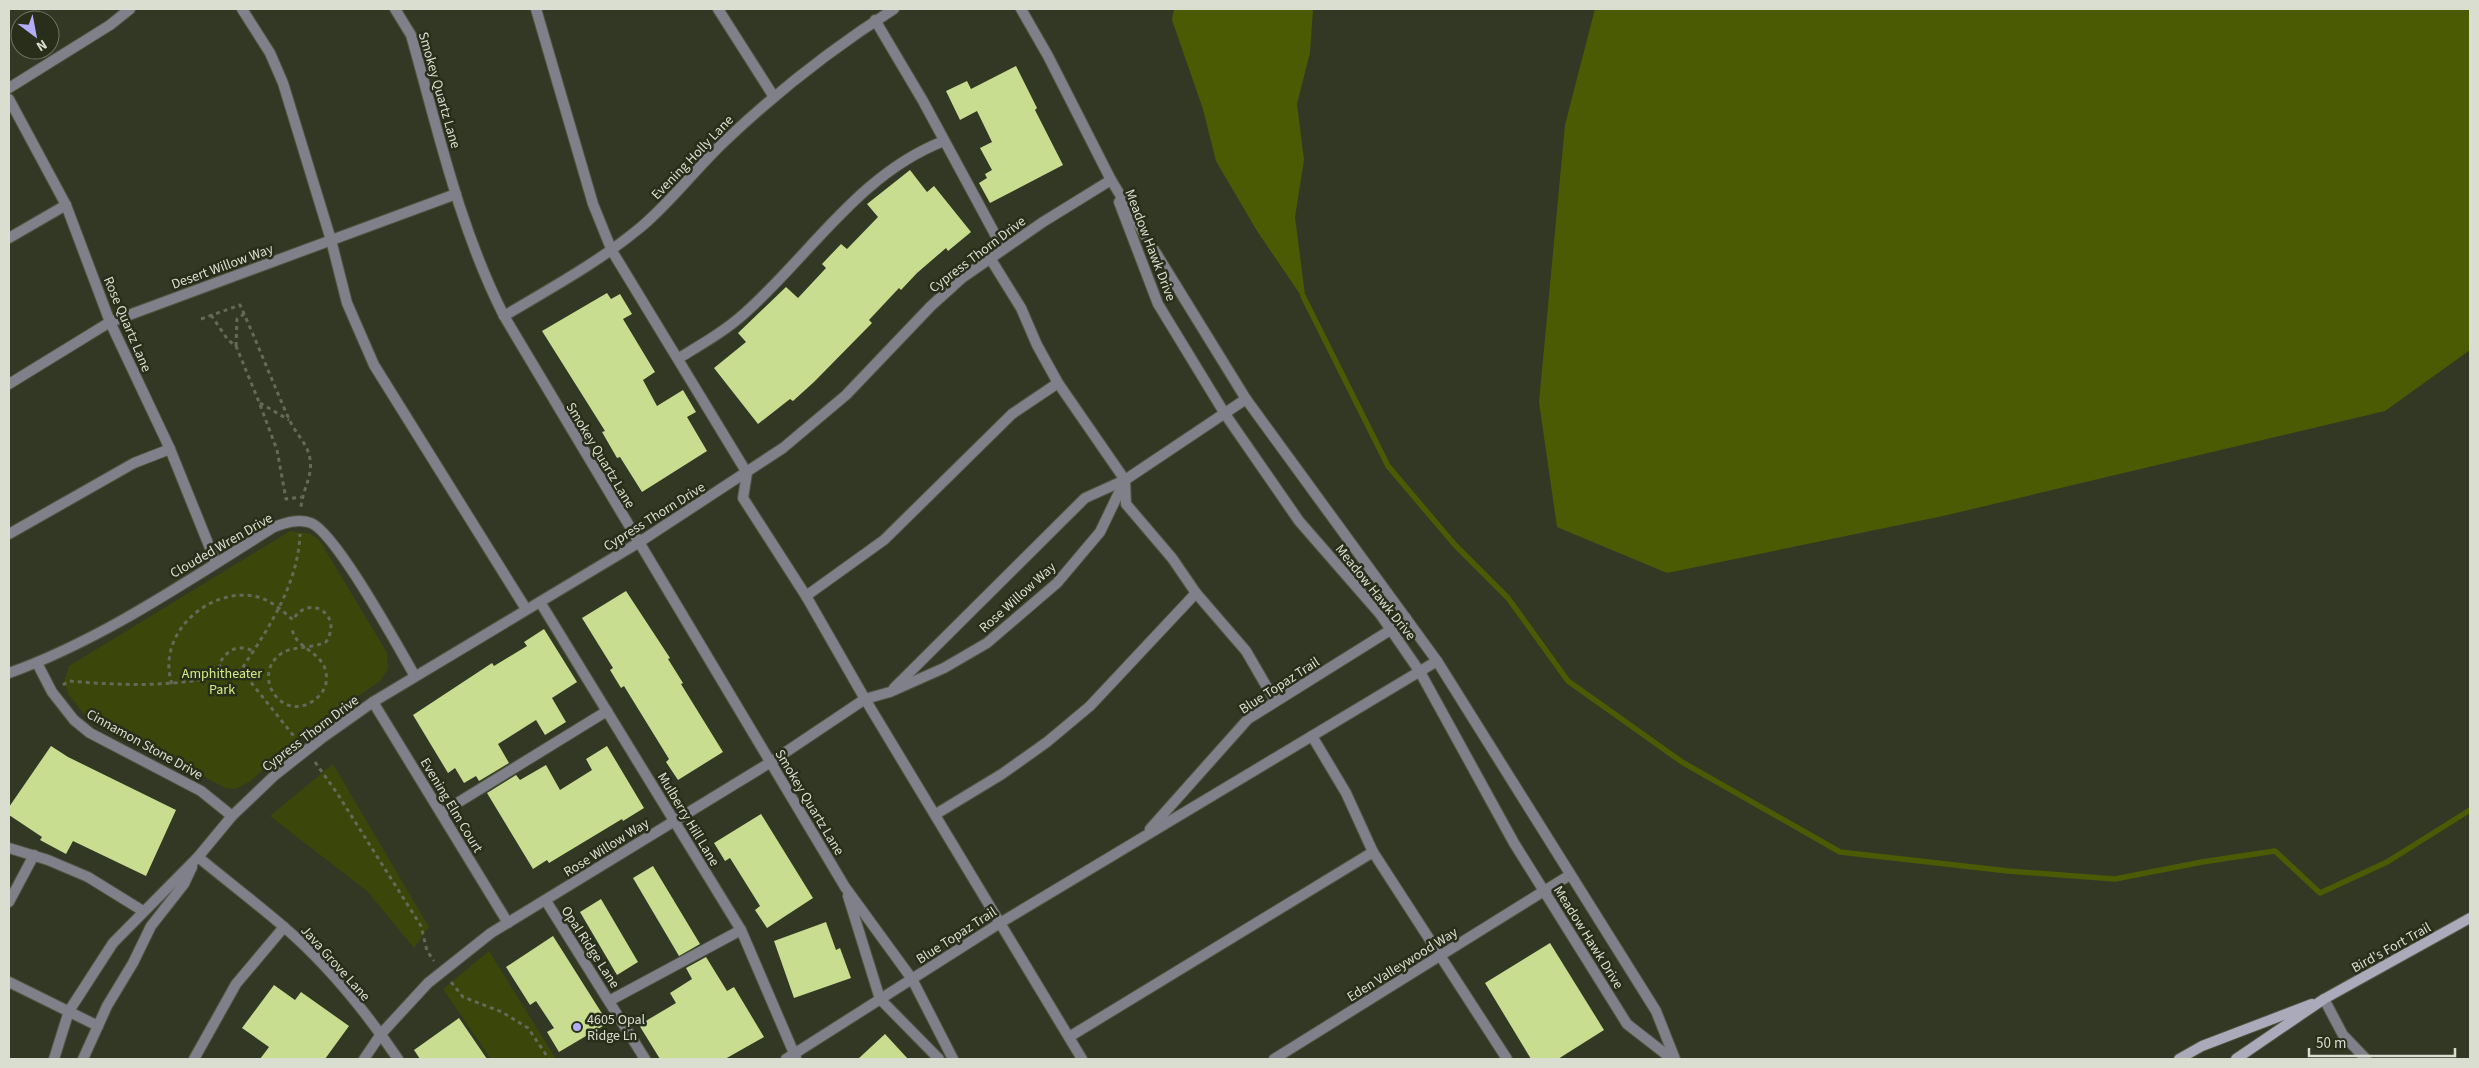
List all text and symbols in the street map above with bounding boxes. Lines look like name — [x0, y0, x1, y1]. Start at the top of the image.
north arrow — [10, 10, 60, 60]
street label: Smokey Quartz Lane — [413, 30, 465, 151]
text: N — [32, 34, 51, 56]
street label: Evening Holly Lane — [647, 111, 738, 205]
street label: Meadow Hawk Drive — [1120, 186, 1181, 304]
street label: Cypress Thorn Drive — [925, 212, 1030, 298]
street label: Desert Willow Way — [169, 239, 277, 295]
street label: Rose Quartz Lane — [98, 274, 156, 375]
street label: Smokey Quartz Lane — [561, 399, 640, 512]
street label: Cypress Thorn Drive — [600, 477, 709, 556]
street label: Clouded Wren Drive — [166, 508, 277, 583]
street label: Meadow Hawk Drive — [1330, 540, 1420, 645]
street label: Rose Willow Way — [975, 557, 1061, 638]
street label: Blue Topaz Trail — [1235, 652, 1324, 719]
park label: Amphitheater Park — [182, 664, 262, 700]
street label: Cypress Thorn Drive — [258, 691, 363, 777]
street label: Cinnamon Stone Drive — [83, 704, 206, 785]
street label: Smokey Quartz Lane — [770, 746, 849, 859]
street label: Evening Elm Court — [415, 754, 488, 857]
street label: Mulberry Hill Lane — [652, 769, 724, 870]
street label: Rose Willow Way — [560, 813, 653, 882]
street label: Meadow Hawk Drive — [1548, 882, 1628, 993]
street label: Opal Ridge Lane — [556, 902, 624, 993]
street label: Blue Topaz Trail — [912, 902, 1001, 969]
street label: Bird's Fort Trail — [2348, 918, 2435, 978]
street label: Java Grove Lane — [296, 922, 375, 1006]
street label: Eden Valleywood Way — [1343, 922, 1462, 1007]
place label: 4605 Opal Ridge Ln — [587, 1010, 646, 1046]
marker: 4605 Opal Ridge Ln — [571, 1021, 583, 1033]
scale bar — [2309, 1026, 2455, 1058]
text: 50 m — [2316, 1033, 2346, 1054]

